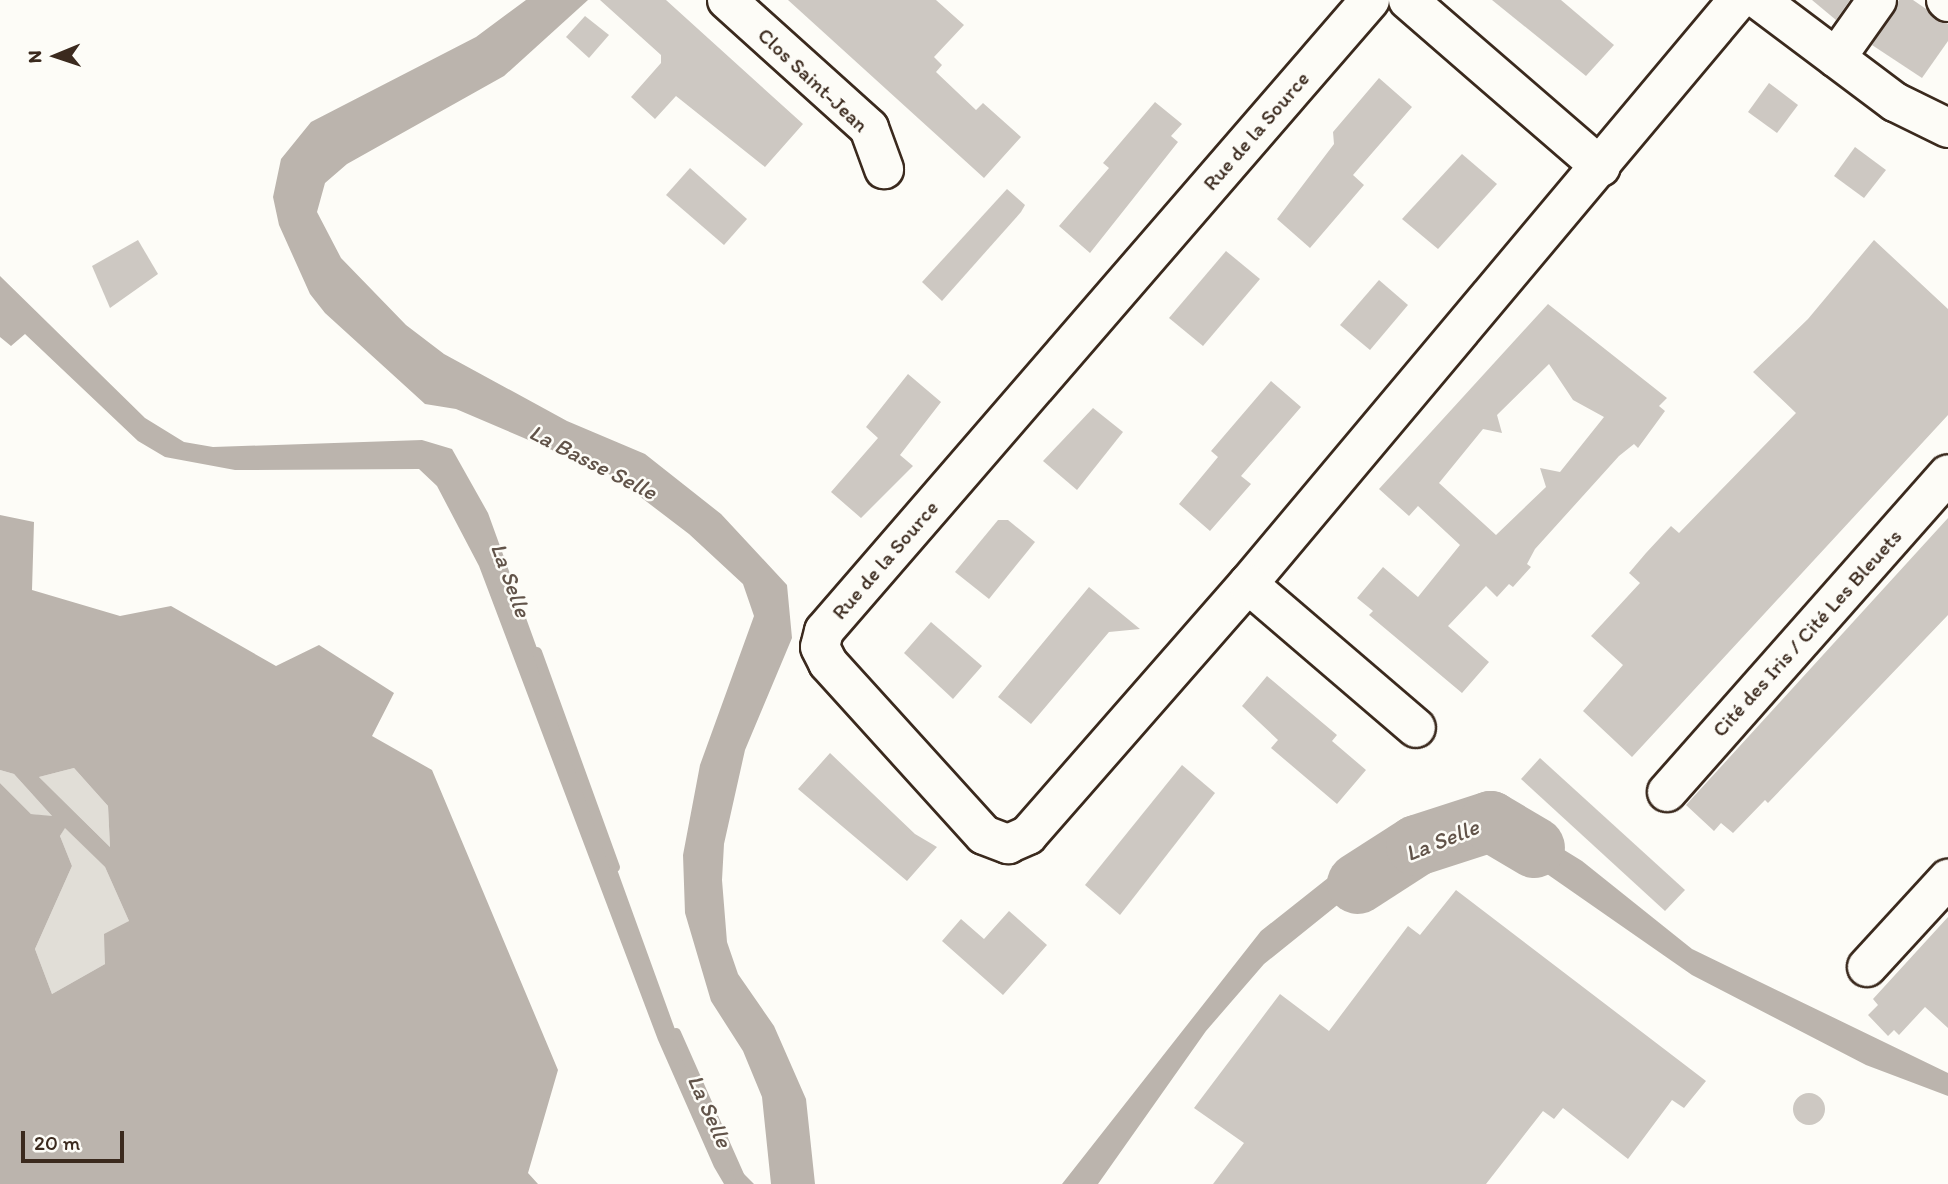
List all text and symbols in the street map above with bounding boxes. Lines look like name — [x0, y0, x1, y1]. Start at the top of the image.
north arrow — [21, 21, 91, 91]
street label: Clos Saint-Jean — [752, 22, 874, 138]
text: N — [23, 50, 46, 64]
street label: Rue de la Source — [1198, 67, 1314, 195]
water label: La Basse Selle — [524, 418, 662, 506]
street label: Rue de la Source — [827, 496, 943, 624]
street label: Cité des Iris / Cité Les Bleuets — [1707, 524, 1907, 742]
water label: La Selle — [485, 539, 537, 621]
water label: La Selle — [1401, 813, 1483, 867]
water label: La Selle — [682, 1070, 738, 1152]
scale bar — [24, 1118, 128, 1162]
text: 20 m — [34, 1130, 80, 1155]

